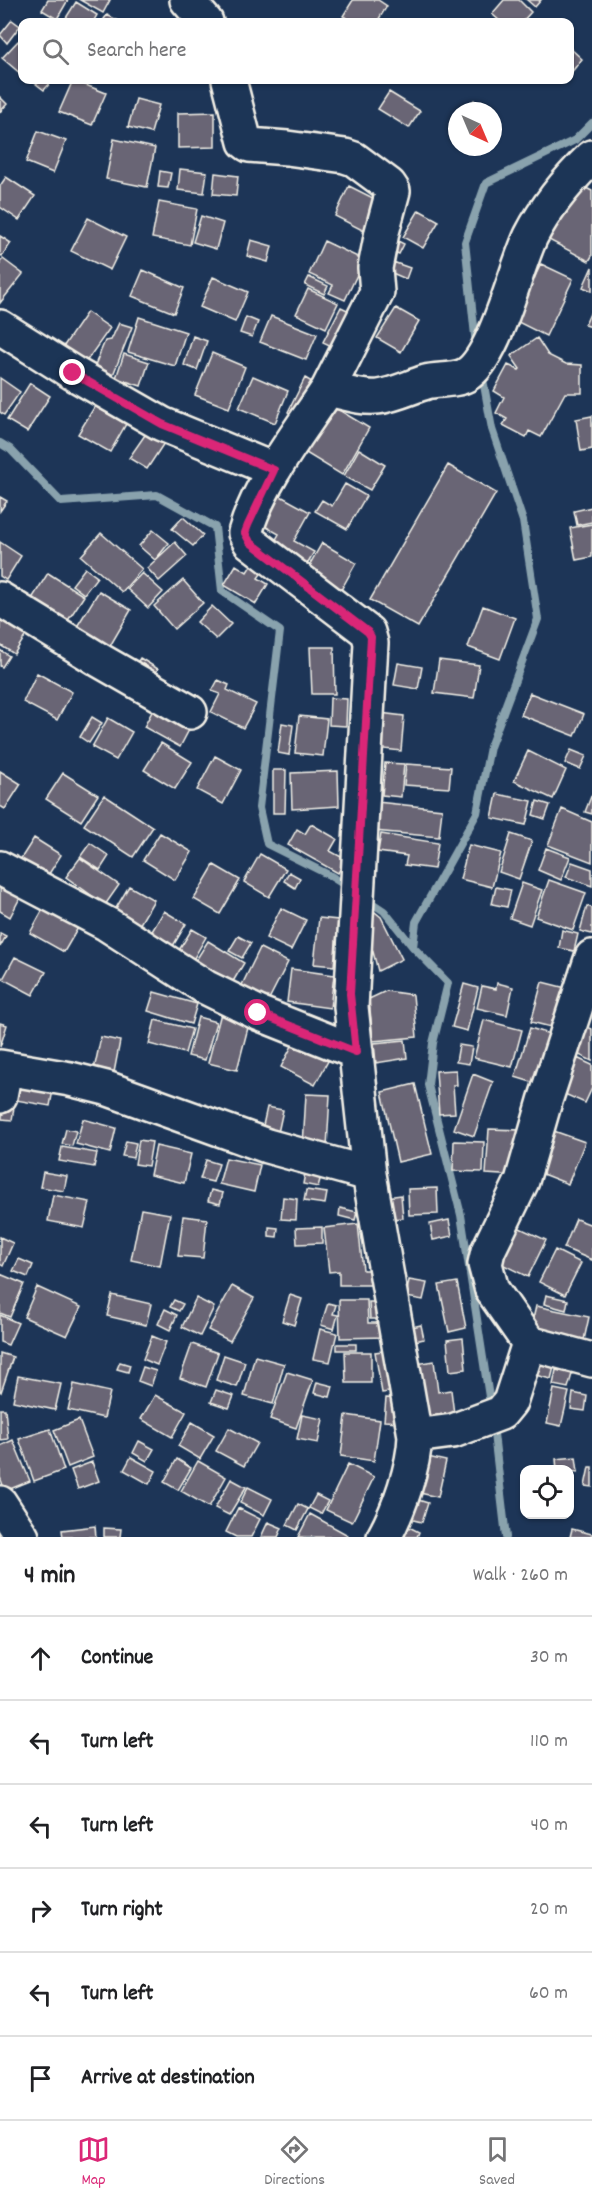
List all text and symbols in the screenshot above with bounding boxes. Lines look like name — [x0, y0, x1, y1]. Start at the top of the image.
search box — [18, 18, 574, 84]
icon: search — [39, 35, 72, 68]
text: Search here — [87, 36, 186, 67]
north arrow — [448, 102, 502, 156]
route end — [59, 359, 85, 385]
route start — [244, 999, 270, 1025]
map controls — [520, 1465, 574, 1519]
button: locate — [520, 1465, 574, 1519]
text: 4 min — [24, 1558, 75, 1595]
text: Walk · 260 m — [473, 1562, 568, 1590]
icon: ahead — [24, 1642, 57, 1675]
text: Continue — [81, 1643, 153, 1674]
text: 30 m — [530, 1644, 568, 1672]
icon: left — [24, 1726, 57, 1759]
text: Turn left — [81, 1727, 153, 1758]
text: 110 m — [530, 1728, 568, 1756]
icon: left — [24, 1810, 57, 1843]
text: Turn left — [81, 1811, 153, 1842]
text: 40 m — [530, 1812, 568, 1840]
icon: right — [24, 1894, 57, 1927]
text: Turn right — [81, 1895, 163, 1926]
text: 20 m — [530, 1896, 568, 1924]
icon: left — [24, 1978, 57, 2011]
text: Turn left — [81, 1979, 153, 2010]
text: 60 m — [529, 1980, 568, 2008]
icon: arrive — [24, 2062, 57, 2095]
text: Arrive at destination — [81, 2063, 255, 2094]
tab: Map — [77, 2133, 110, 2192]
tab: Directions — [264, 2133, 325, 2192]
tab: Saved — [479, 2133, 515, 2192]

